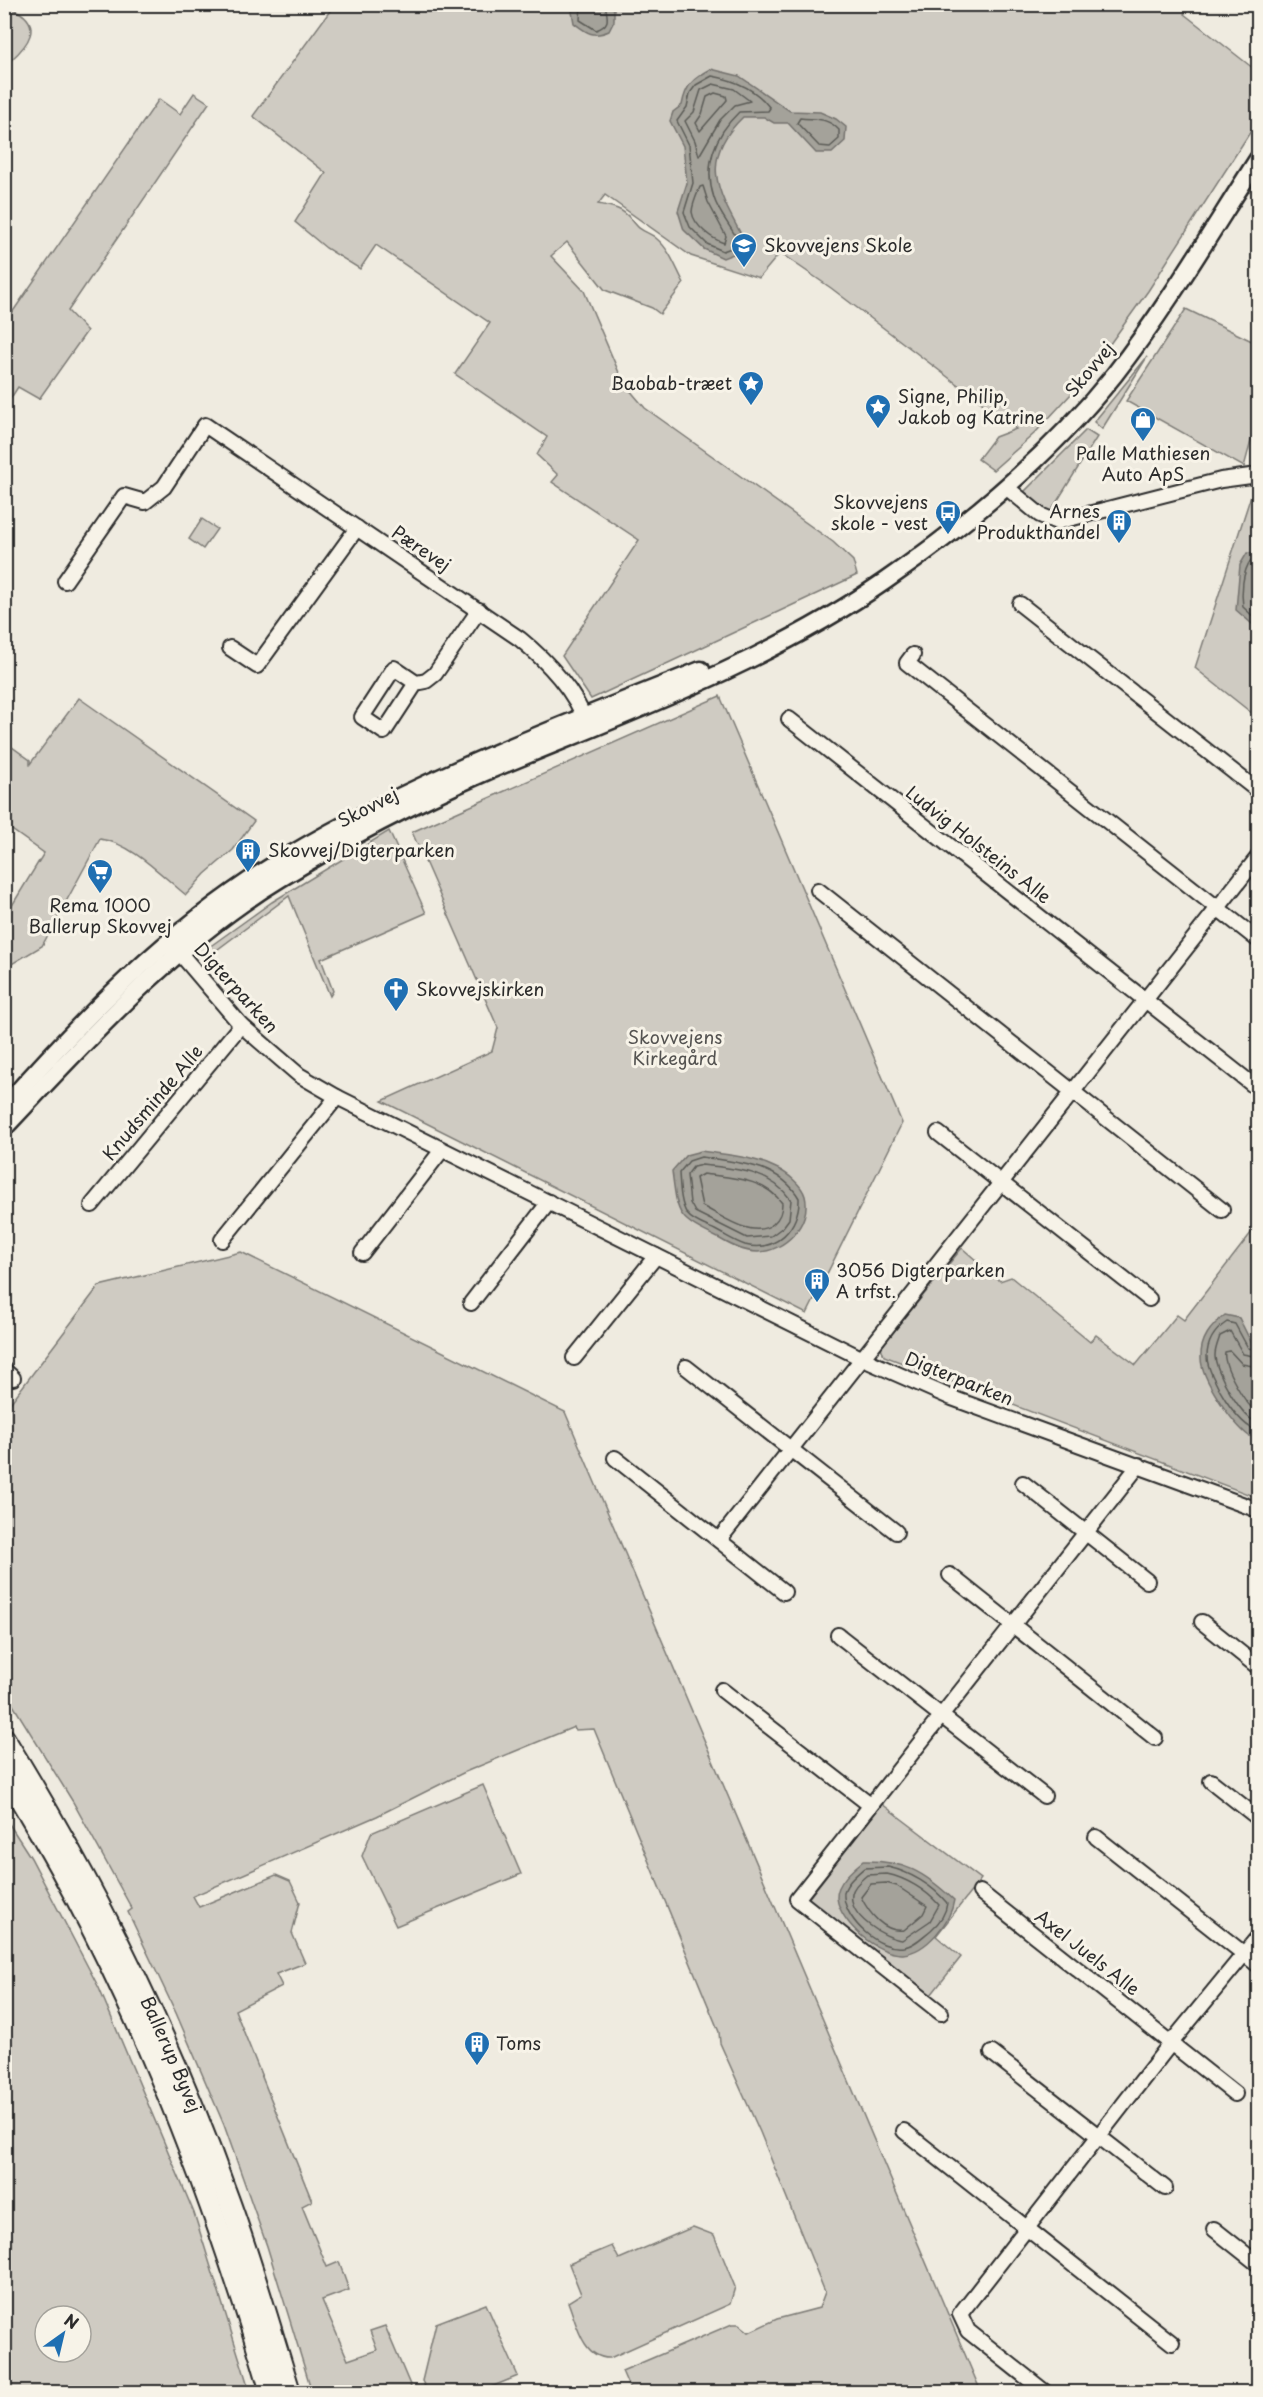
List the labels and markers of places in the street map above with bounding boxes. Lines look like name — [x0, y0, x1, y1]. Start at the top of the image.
school or university icon: Skovvejens Skole — [729, 231, 759, 269]
place label: Skovvejens Skole — [764, 231, 913, 258]
place label: Baobab-træet — [611, 369, 732, 396]
place icon: Baobab-træet — [736, 369, 766, 407]
place label: Signe, Philip, Jakob og Katrine — [898, 382, 1045, 430]
place icon: Signe, Philip, Jakob og Katrine — [863, 392, 893, 430]
shop icon: Palle Mathiesen Auto ApS — [1128, 405, 1158, 443]
place label: Palle Mathiesen Auto ApS — [1076, 439, 1210, 487]
place label: Skovvejens skole - vest — [831, 488, 928, 536]
place label: Arnes Produkthandel — [977, 497, 1100, 545]
bus stop icon: Skovvejens skole - vest — [933, 498, 963, 536]
building icon: Arnes Produkthandel — [1104, 507, 1134, 545]
building icon: Skovvej/Digterparken — [233, 836, 263, 874]
place label: Skovvej/Digterparken — [268, 836, 455, 863]
supermarket icon: Rema 1000 Ballerup Skovvej — [85, 857, 115, 895]
place label: Rema 1000 Ballerup Skovvej — [28, 891, 172, 939]
church icon: Skovvejskirken — [381, 975, 411, 1013]
place label: Skovvejskirken — [416, 975, 544, 1002]
place label: 3056 Digterparken A trfst. — [836, 1256, 1005, 1304]
building icon: 3056 Digterparken A trfst. — [802, 1266, 832, 1304]
building icon: Toms — [462, 2029, 492, 2067]
place label: Toms — [496, 2029, 541, 2056]

